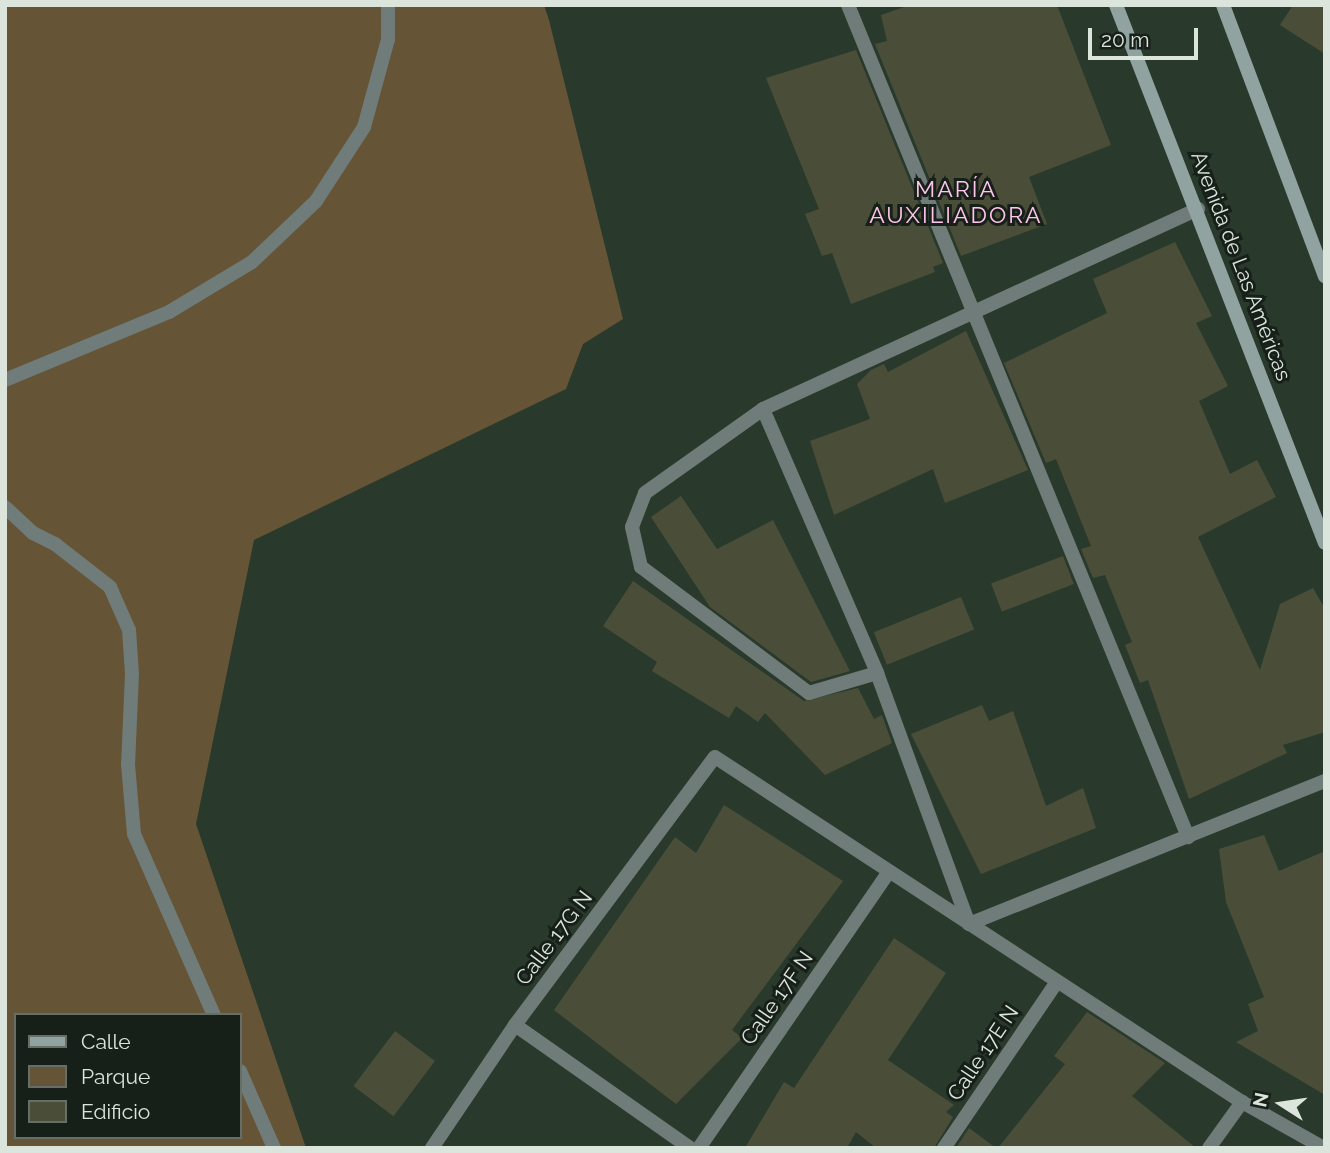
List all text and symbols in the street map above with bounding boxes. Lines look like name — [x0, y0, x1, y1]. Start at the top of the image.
scale bar — [1092, 14, 1202, 58]
text: 20 m — [1101, 27, 1149, 52]
street label: Avenida de Las Américas — [1185, 148, 1297, 384]
district label: MARÍA AUXILIADORA — [871, 175, 1041, 229]
street label: Calle 17G N — [510, 886, 598, 990]
street label: Calle 17F N — [735, 946, 819, 1050]
street label: Calle 17E N — [942, 1001, 1024, 1105]
legend — [14, 1013, 242, 1139]
text: Calle — [81, 1029, 131, 1054]
text: Parque — [81, 1064, 150, 1089]
north arrow — [1246, 1069, 1316, 1139]
text: N — [1248, 1090, 1273, 1109]
text: Edificio — [81, 1099, 150, 1124]

